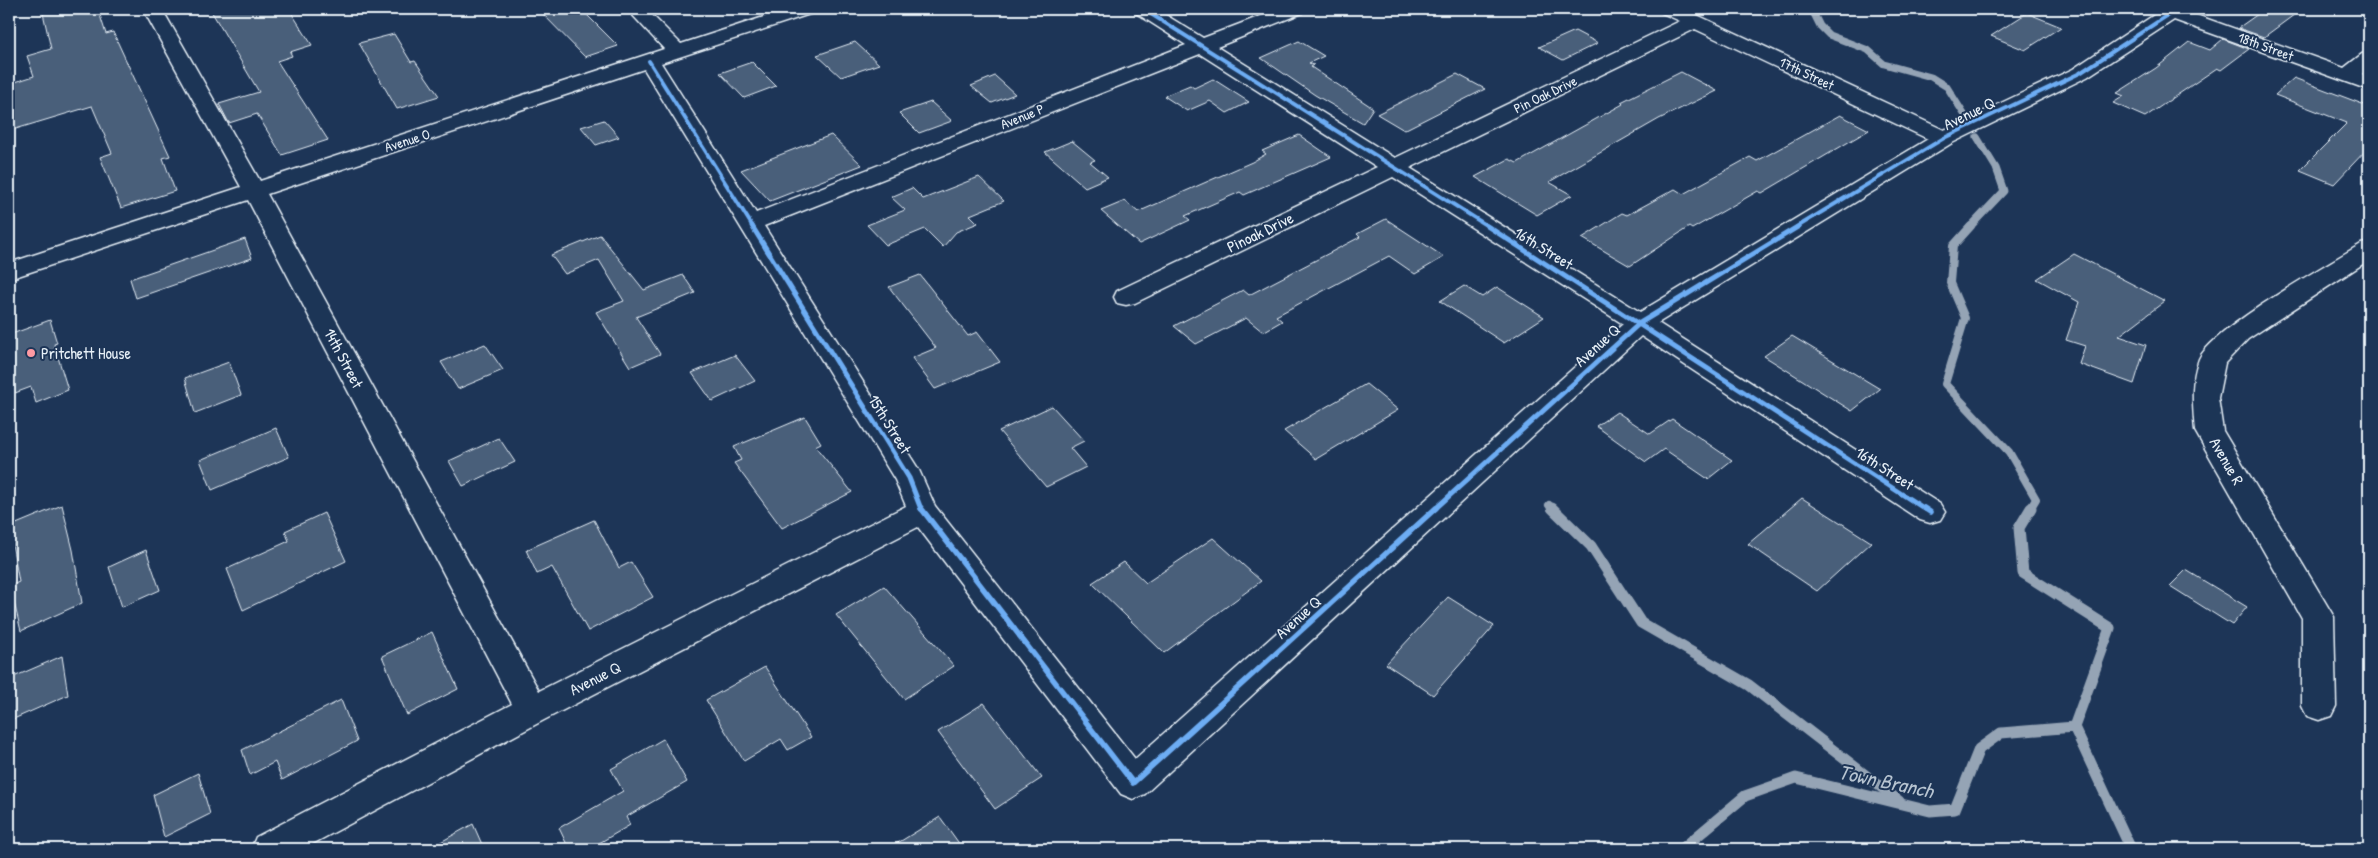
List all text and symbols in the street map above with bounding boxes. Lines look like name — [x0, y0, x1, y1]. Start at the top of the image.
street label: 18th Street — [2236, 27, 2297, 65]
street label: 17th Street — [1776, 52, 1838, 94]
street label: Pin Oak Drive — [1510, 70, 1580, 117]
street label: Avenue Q — [1940, 91, 1998, 135]
street label: Avenue P — [997, 99, 1047, 133]
street label: Avenue O — [382, 124, 432, 156]
street label: Pinoak Drive — [1223, 206, 1298, 258]
street label: 16th Street — [1510, 221, 1578, 275]
street label: Avenue Q — [1569, 319, 1625, 371]
street label: 14th Street — [319, 324, 369, 392]
place label: Pritchett House — [41, 342, 131, 364]
marker: Pritchett House — [25, 347, 37, 359]
street label: 15th Street — [863, 390, 917, 458]
street label: Avenue R — [2205, 433, 2249, 489]
street label: 16th Street — [1852, 441, 1919, 495]
street label: Avenue Q — [1270, 591, 1326, 643]
street label: Avenue Q — [566, 656, 624, 700]
water label: Town Branch — [1836, 757, 1937, 805]

